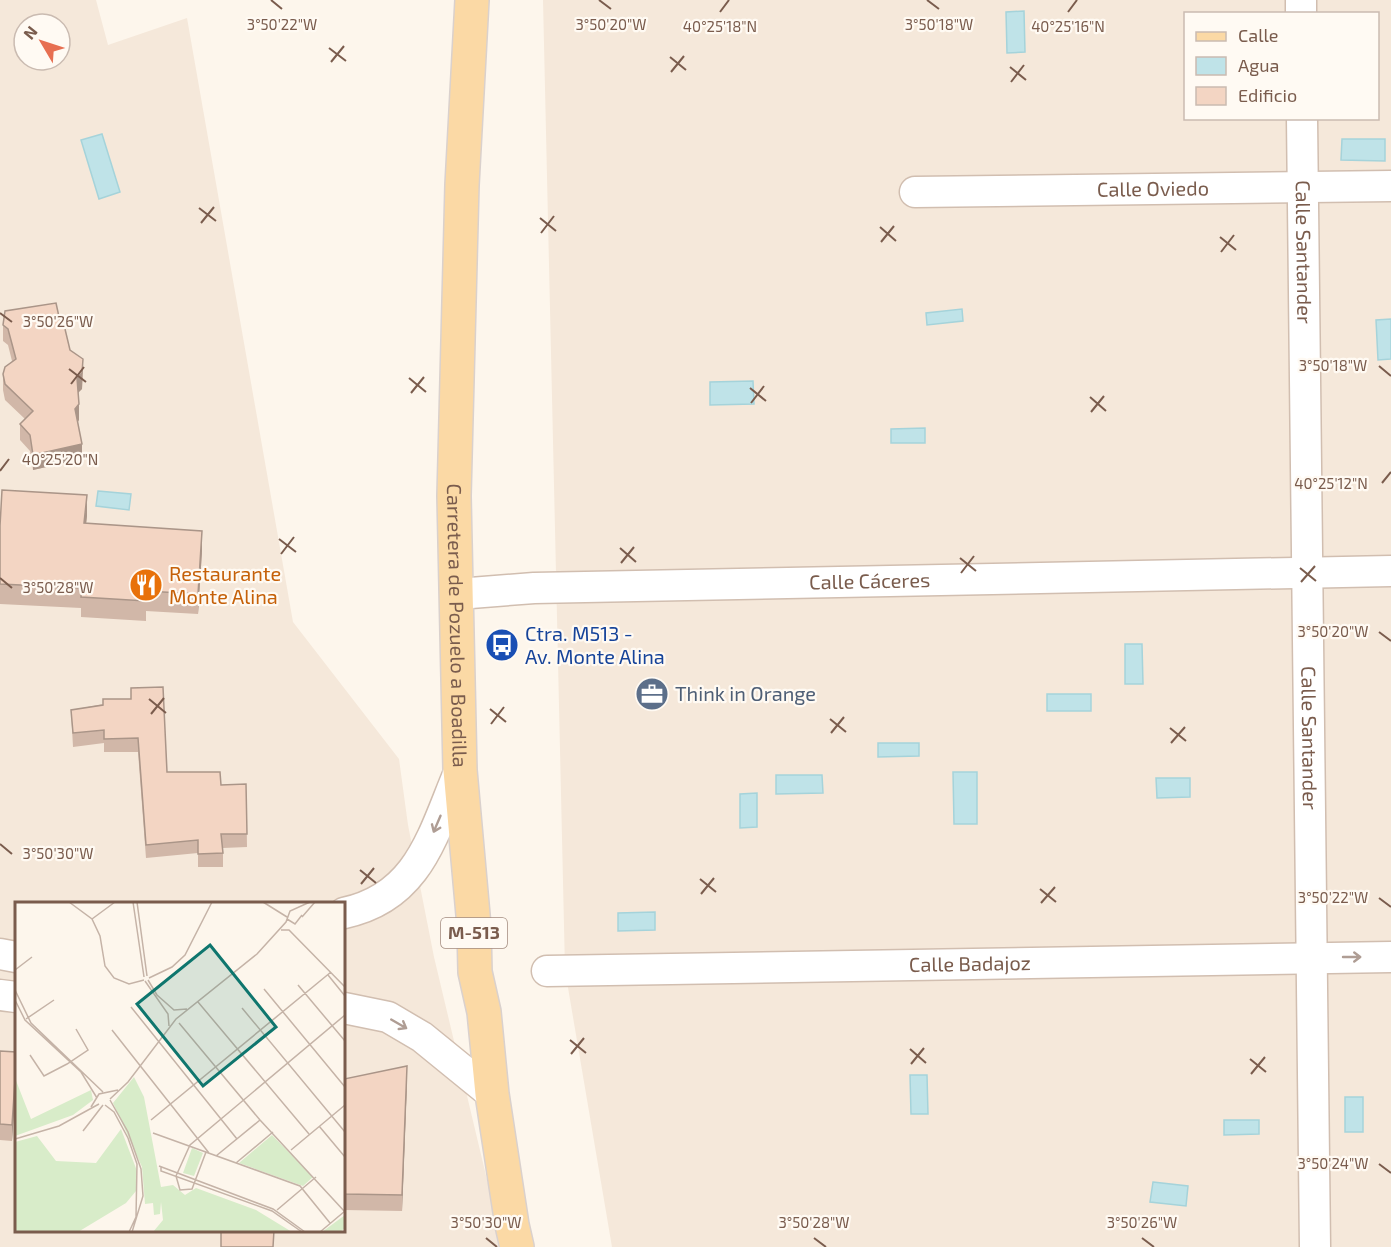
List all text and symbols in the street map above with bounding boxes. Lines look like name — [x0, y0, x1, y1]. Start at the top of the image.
north arrow — [12, 12, 72, 72]
legend — [1184, 12, 1379, 120]
text: 3°50'22"W — [247, 15, 317, 33]
text: 3°50'20"W — [576, 15, 647, 33]
text: 3°50'18"W — [905, 15, 973, 33]
text: 40°25'18"N — [683, 17, 757, 35]
text: 40°25'16"N — [1031, 17, 1105, 35]
text: N — [19, 22, 41, 43]
text: Calle — [1238, 24, 1279, 46]
text: Agua — [1238, 54, 1279, 76]
text: Edificio — [1238, 84, 1297, 106]
street label: Calle Oviedo — [1097, 175, 1209, 201]
street label: Calle Santander — [1292, 180, 1317, 324]
text: 3°50'26"W — [23, 312, 93, 330]
text: 3°50'18"W — [1299, 356, 1367, 374]
text: 40°25'20"N — [22, 450, 98, 468]
text: 40°25'12"N — [1294, 474, 1368, 492]
street label: Carretera de Pozuelo a Boadilla — [443, 483, 473, 768]
place label: Restaurante Monte Alina — [169, 561, 281, 608]
restaurant icon: Restaurante Monte Alina — [128, 567, 164, 603]
street label: Calle Cáceres — [809, 567, 930, 594]
text: 3°50'28"W — [22, 578, 94, 596]
place label: Ctra. M513 - Av. Monte Alina — [525, 621, 665, 668]
text: 3°50'20"W — [1298, 622, 1369, 640]
bus stop icon: Ctra. M513 - Av. Monte Alina — [484, 627, 520, 663]
street label: Calle Santander — [1297, 666, 1323, 810]
office icon: Think in Orange — [634, 676, 670, 712]
place label: Think in Orange — [675, 681, 816, 705]
one-way arrow — [431, 814, 442, 833]
text: 3°50'30"W — [23, 844, 93, 862]
text: 3°50'22"W — [1298, 888, 1368, 906]
inset map — [15, 902, 345, 1232]
road number: M-513 — [441, 918, 507, 948]
street label: Calle Badajoz — [909, 950, 1031, 976]
one-way arrow — [1341, 951, 1361, 963]
one-way arrow — [390, 1018, 407, 1030]
text: 3°50'24"W — [1297, 1154, 1369, 1172]
text: 3°50'30"W — [451, 1213, 521, 1231]
text: 3°50'28"W — [778, 1213, 850, 1231]
text: 3°50'26"W — [1107, 1213, 1177, 1231]

